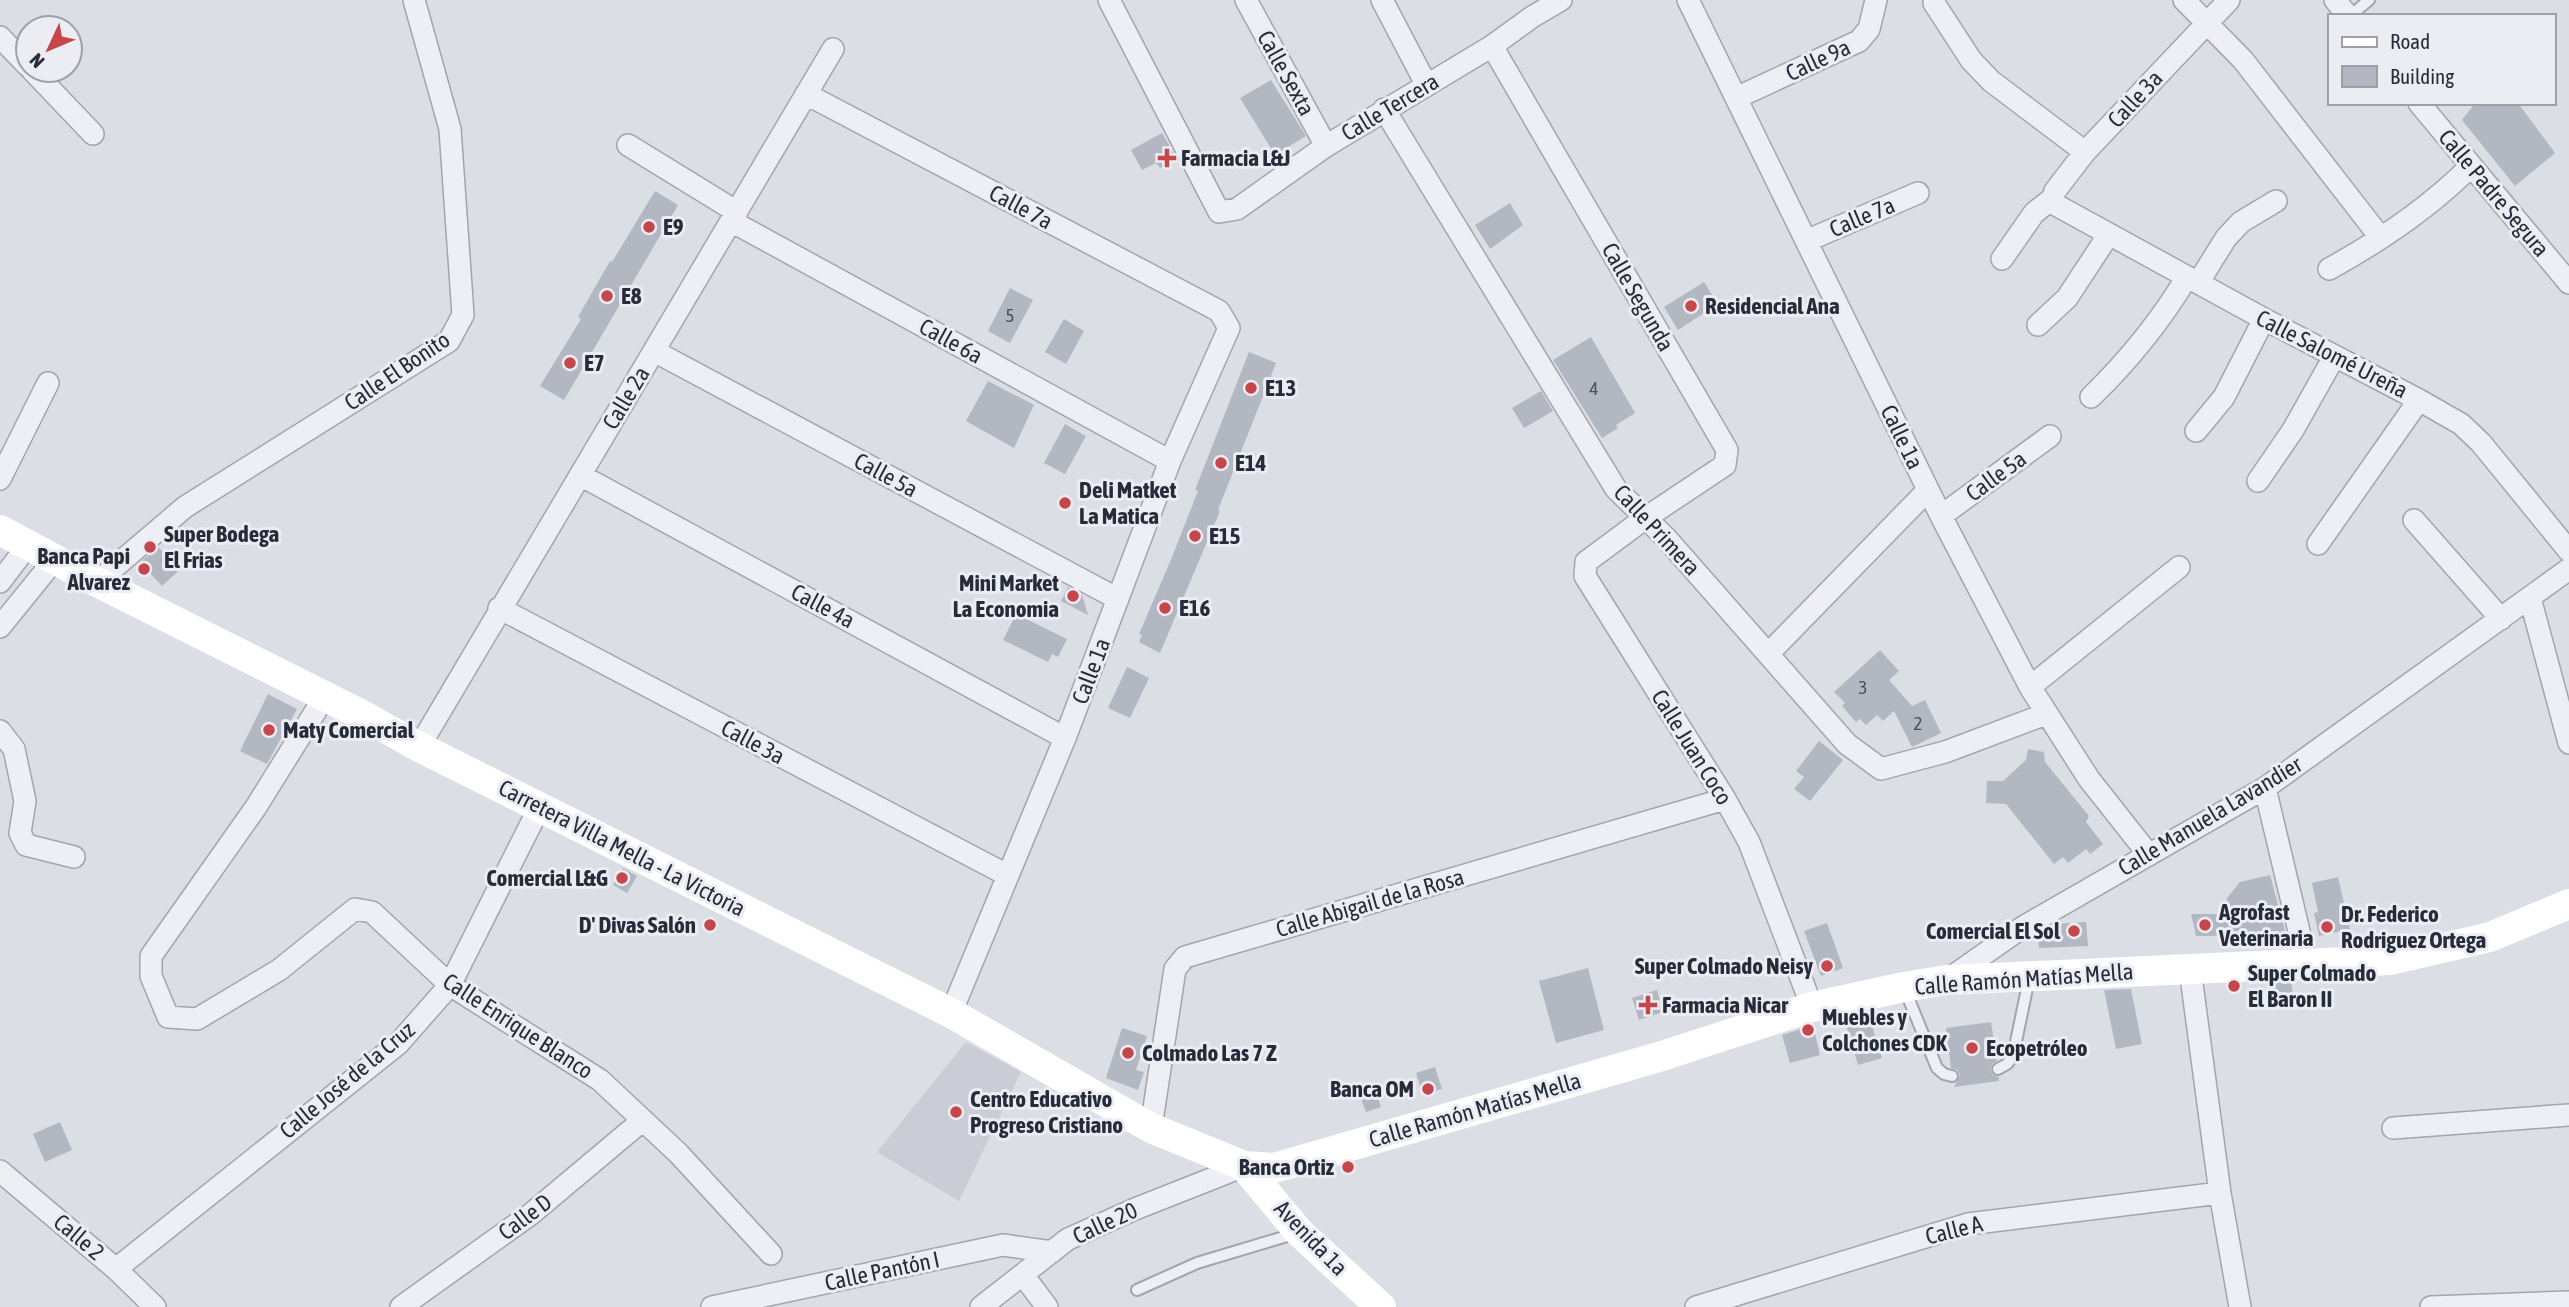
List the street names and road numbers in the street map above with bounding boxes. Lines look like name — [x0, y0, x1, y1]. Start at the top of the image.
street label: Calle Sexta — [1252, 26, 1320, 120]
street label: Calle 9a — [1782, 34, 1854, 86]
street label: Calle 3a — [2102, 65, 2168, 133]
street label: Calle Tercera — [1337, 68, 1443, 146]
street label: Calle Padre Segura — [2433, 124, 2555, 262]
street label: Calle 7a — [985, 180, 1057, 234]
street label: Calle 7a — [1826, 192, 1898, 242]
street label: Calle Segunda — [1597, 238, 1679, 356]
street label: Calle Salomé Ureña — [2252, 305, 2412, 403]
street label: Calle 6a — [915, 313, 987, 369]
street label: Calle El Bonito — [340, 326, 454, 416]
street label: Calle 2a — [597, 362, 655, 434]
street label: Calle 1a — [1875, 401, 1929, 473]
street label: Calle 5a — [1961, 445, 2031, 507]
street label: Calle 5a — [850, 448, 922, 502]
street label: Calle Primera — [1609, 479, 1705, 581]
street label: Calle 4a — [787, 579, 859, 633]
street label: Calle 1a — [1067, 635, 1115, 707]
street label: Calle Juan Coco — [1646, 685, 1738, 809]
street label: Calle 3a — [717, 715, 789, 769]
street label: Calle Manuela Lavandier — [2114, 750, 2308, 881]
street label: Carretera Villa Mella - La Victoria — [494, 774, 750, 922]
street label: Calle Abigail de la Rosa — [1273, 864, 1467, 942]
street label: Calle Ramón Matías Mella — [1914, 958, 2134, 1000]
street label: Calle Enrique Blanco — [438, 968, 598, 1084]
street label: Calle José de la Cruz — [275, 1016, 419, 1144]
street label: Calle Ramón Matías Mella — [1366, 1067, 1584, 1153]
street label: Calle D — [493, 1189, 557, 1245]
street label: Avenida 1a — [1269, 1195, 1353, 1281]
street label: Calle 20 — [1069, 1197, 1141, 1249]
street label: Calle 2 — [49, 1209, 109, 1265]
street label: Calle A — [1923, 1210, 1986, 1250]
street label: Calle Pantón I — [822, 1246, 942, 1296]

